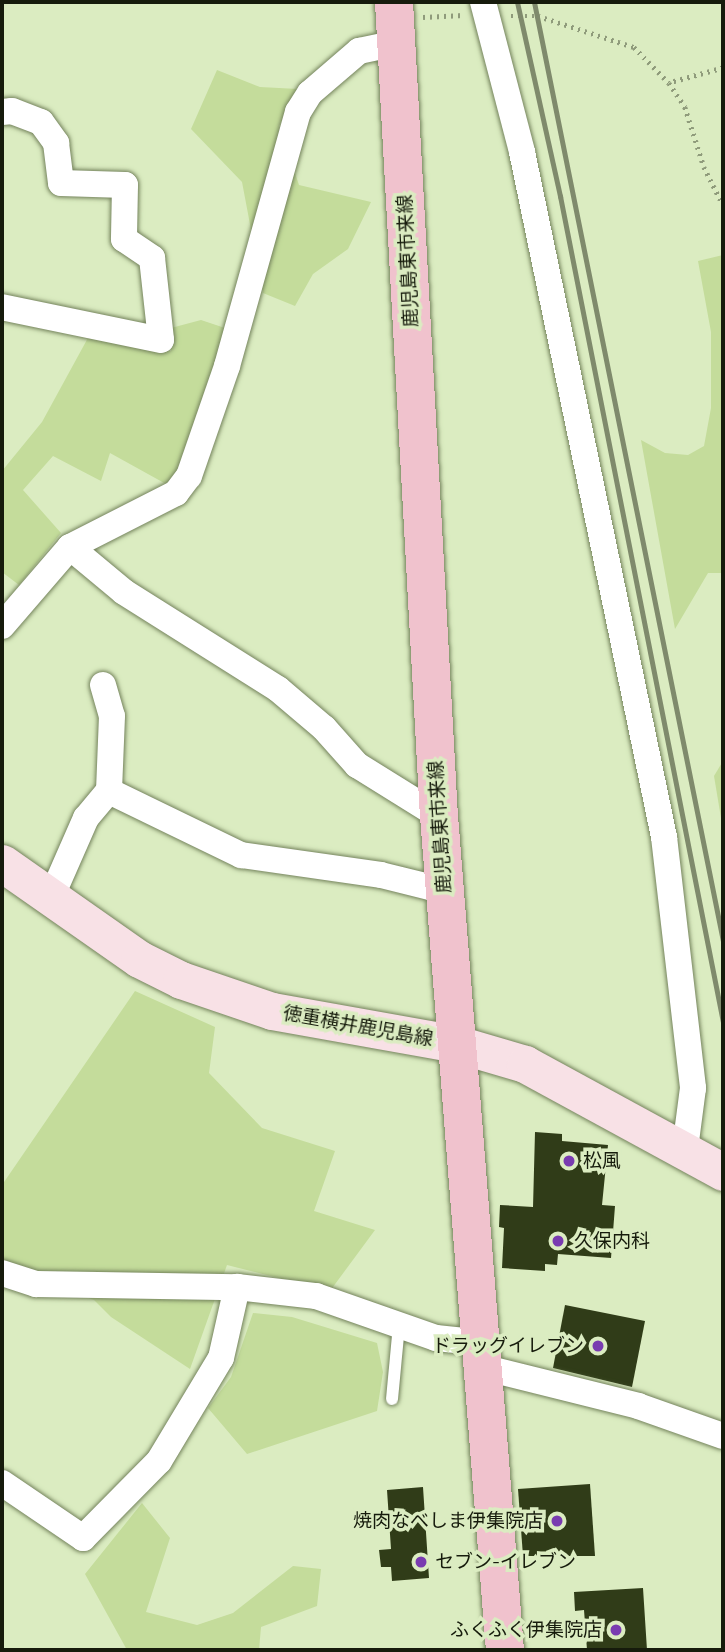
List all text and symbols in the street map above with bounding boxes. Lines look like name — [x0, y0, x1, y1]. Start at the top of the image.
street label: 鹿児島東市来線 — [393, 194, 423, 328]
street label: 鹿児島東市来線 — [424, 760, 456, 894]
street label: 徳重横井鹿児島線 — [281, 1002, 435, 1050]
place label: 松風 — [583, 1150, 621, 1172]
marker: 松風 — [561, 1153, 577, 1169]
place label: 久保内科 — [574, 1230, 650, 1252]
marker: 久保内科 — [548, 1231, 568, 1251]
place label: ドラッグイレブン — [432, 1335, 584, 1357]
marker: ドラッグイレブン — [590, 1338, 606, 1354]
place label: 焼肉なべしま伊集院店 — [353, 1510, 543, 1532]
marker: 焼肉なべしま伊集院店 — [549, 1513, 565, 1529]
place label: セブン-イレブン — [435, 1551, 576, 1573]
marker: セブン-イレブン — [413, 1554, 429, 1570]
place label: ふくふく伊集院店 — [450, 1619, 602, 1641]
marker: ふくふく伊集院店 — [608, 1622, 624, 1638]

